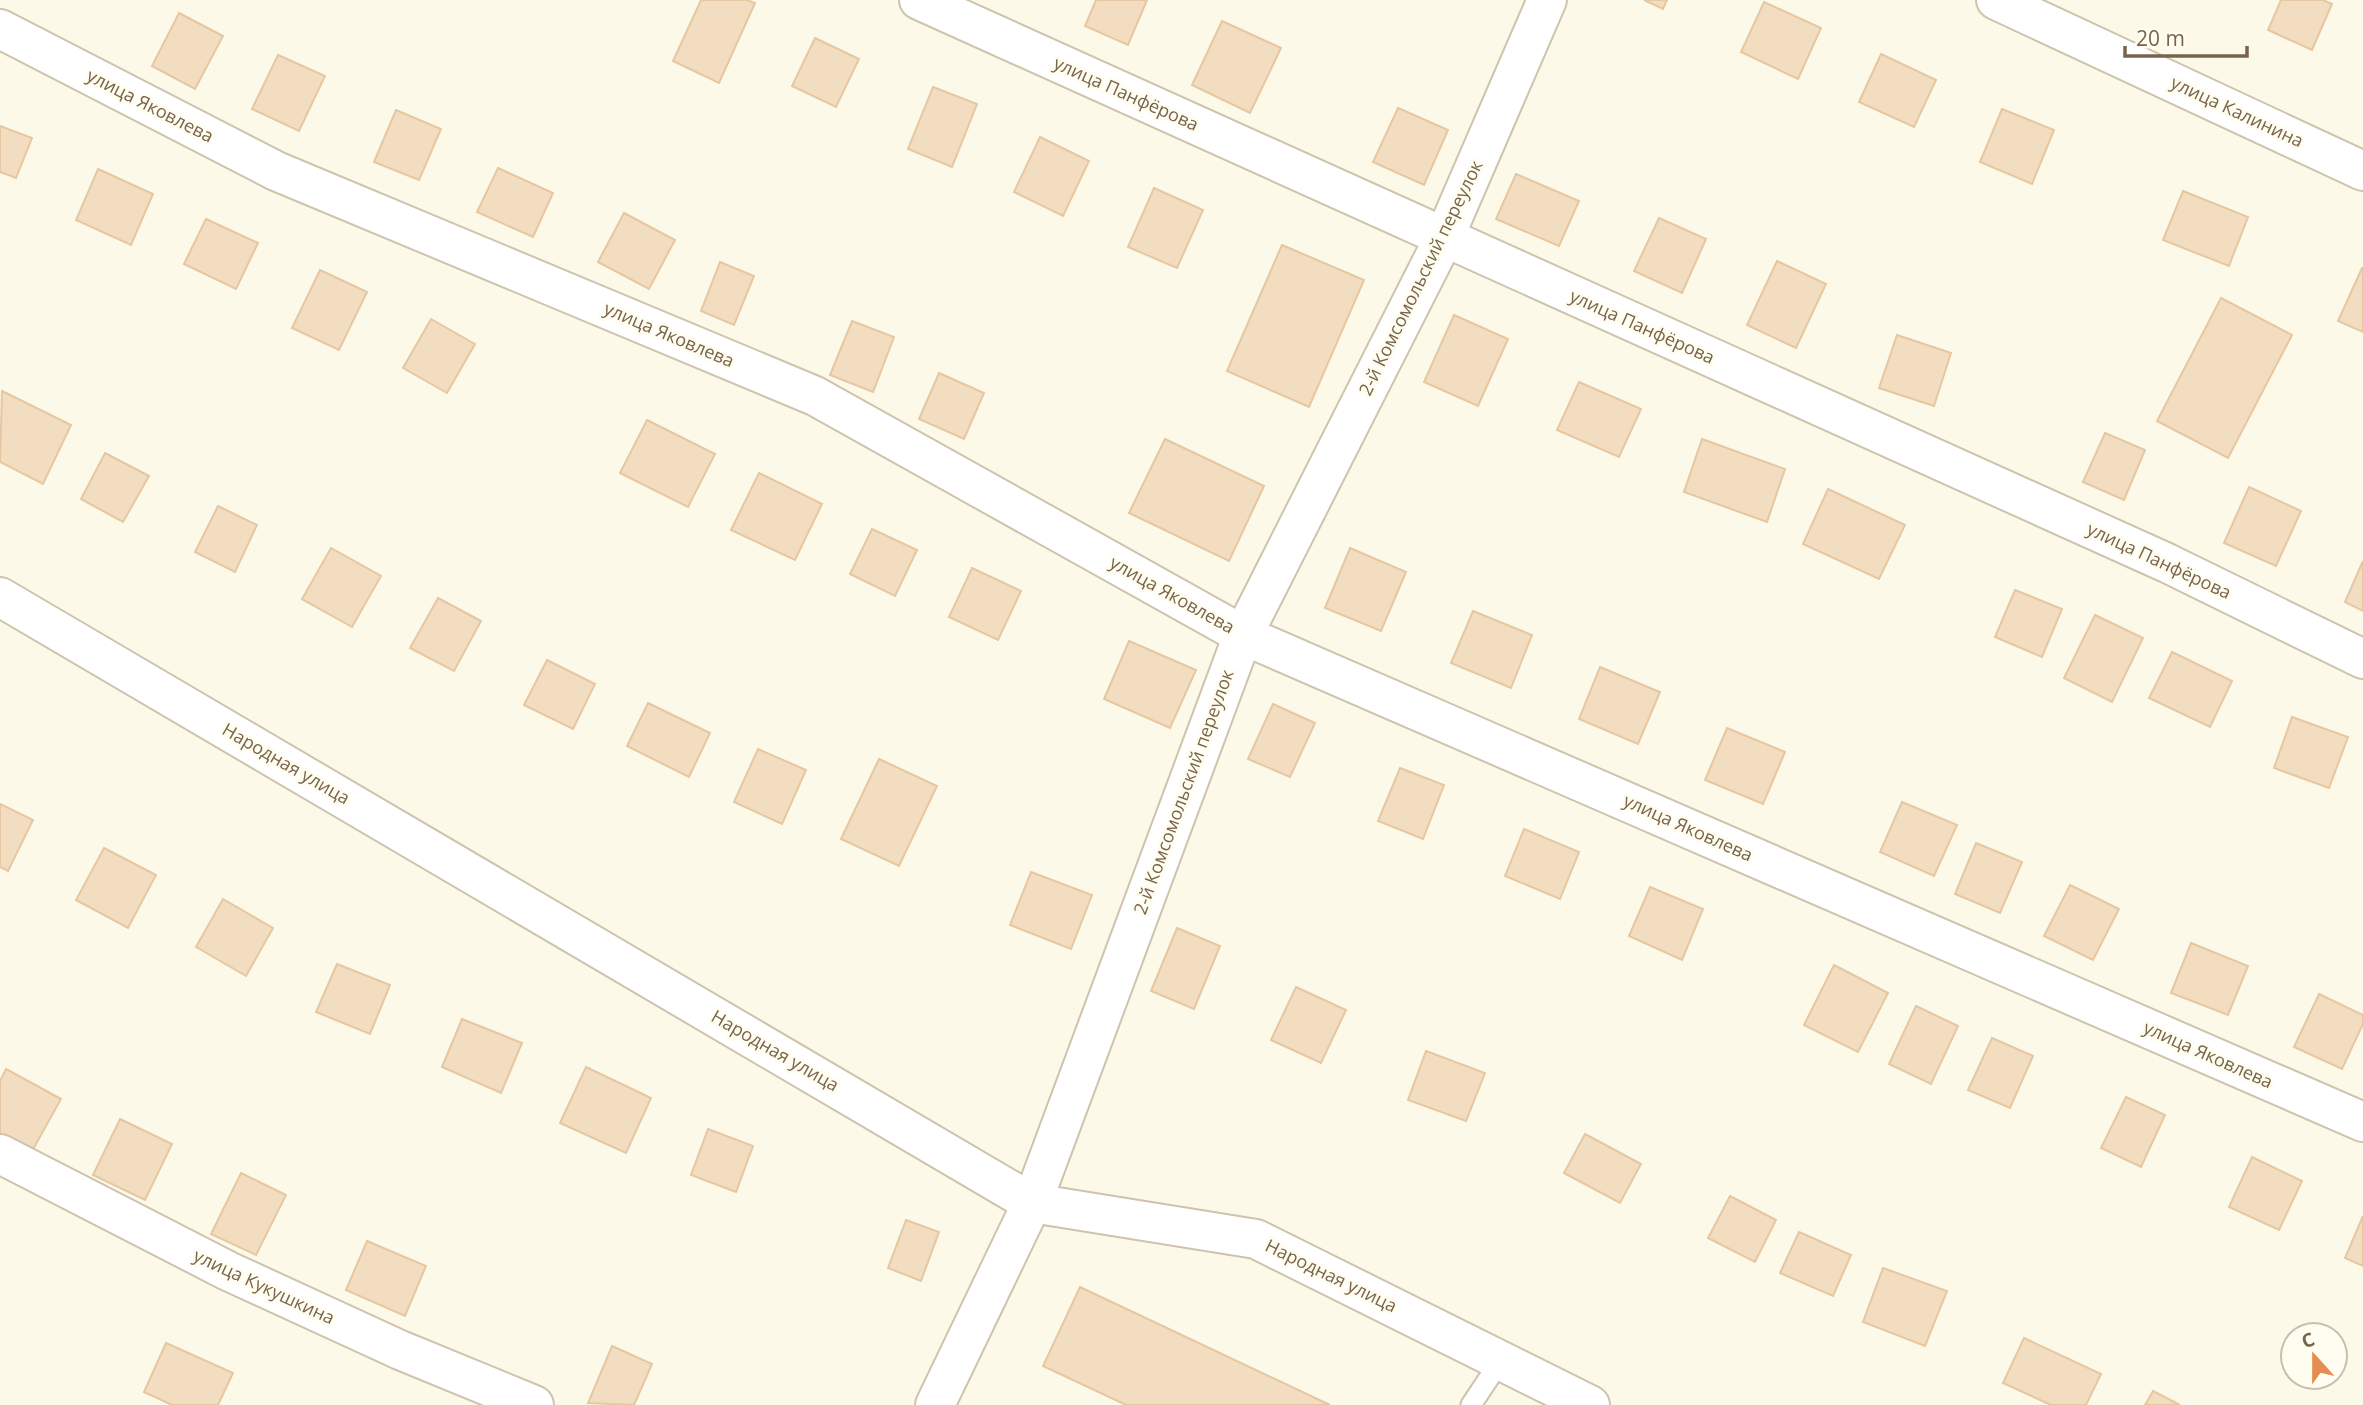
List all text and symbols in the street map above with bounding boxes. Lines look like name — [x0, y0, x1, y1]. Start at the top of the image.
scale bar — [2125, 14, 2248, 58]
text: 20 m — [2136, 24, 2185, 52]
street label: улица Панфёрова — [1050, 50, 1203, 136]
street label: улица Яковлева — [83, 63, 218, 147]
street label: улица Калинина — [2167, 70, 2308, 152]
street label: 2-й Комсомольский переулок — [1353, 155, 1488, 399]
street label: улица Панфёрова — [1566, 283, 1719, 369]
street label: улица Яковлева — [601, 296, 738, 372]
street label: улица Панфёрова — [2083, 516, 2235, 604]
street label: улица Яковлева — [1106, 550, 1239, 638]
street label: 2-й Комсомольский переулок — [1128, 665, 1239, 917]
street label: Народная улица — [218, 717, 355, 809]
street label: улица Яковлева — [1620, 788, 1757, 866]
street label: Народная улица — [707, 1004, 844, 1096]
street label: улица Яковлева — [2140, 1015, 2277, 1093]
street label: Народная улица — [1262, 1233, 1401, 1317]
street label: улица Кукушкина — [190, 1243, 339, 1329]
north arrow — [2279, 1321, 2349, 1391]
text: С — [2298, 1326, 2318, 1354]

